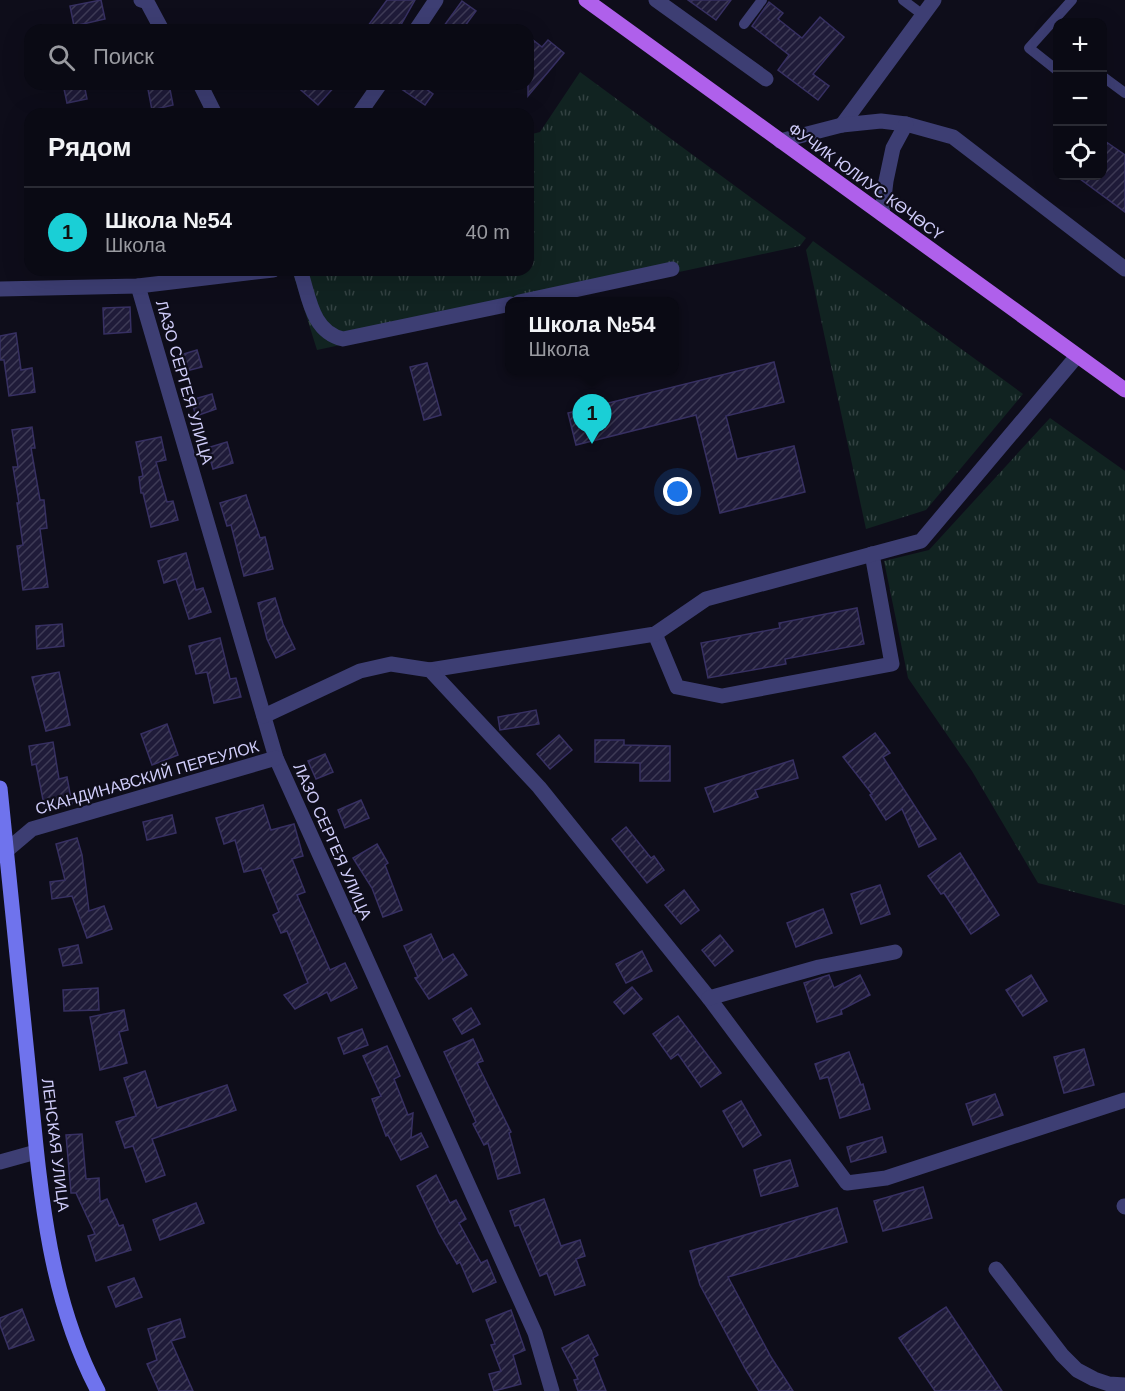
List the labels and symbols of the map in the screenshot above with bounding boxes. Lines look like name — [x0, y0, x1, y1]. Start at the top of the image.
street label: ФУЧИК ЮЛИУС КӨЧӨСҮ — [785, 120, 946, 243]
street label: ЛАЗО СЕРГЕЯ УЛИЦА — [153, 298, 216, 466]
pin: 1 — [572, 394, 612, 444]
your location — [663, 477, 692, 506]
street label: СКАНДИНАВСКИЙ ПЕРЕУЛОК — [33, 736, 261, 818]
street label: ЛАЗО СЕРГЕЯ УЛИЦА — [290, 760, 375, 922]
street label: ЛЕНСКАЯ УЛИЦА — [39, 1077, 72, 1213]

